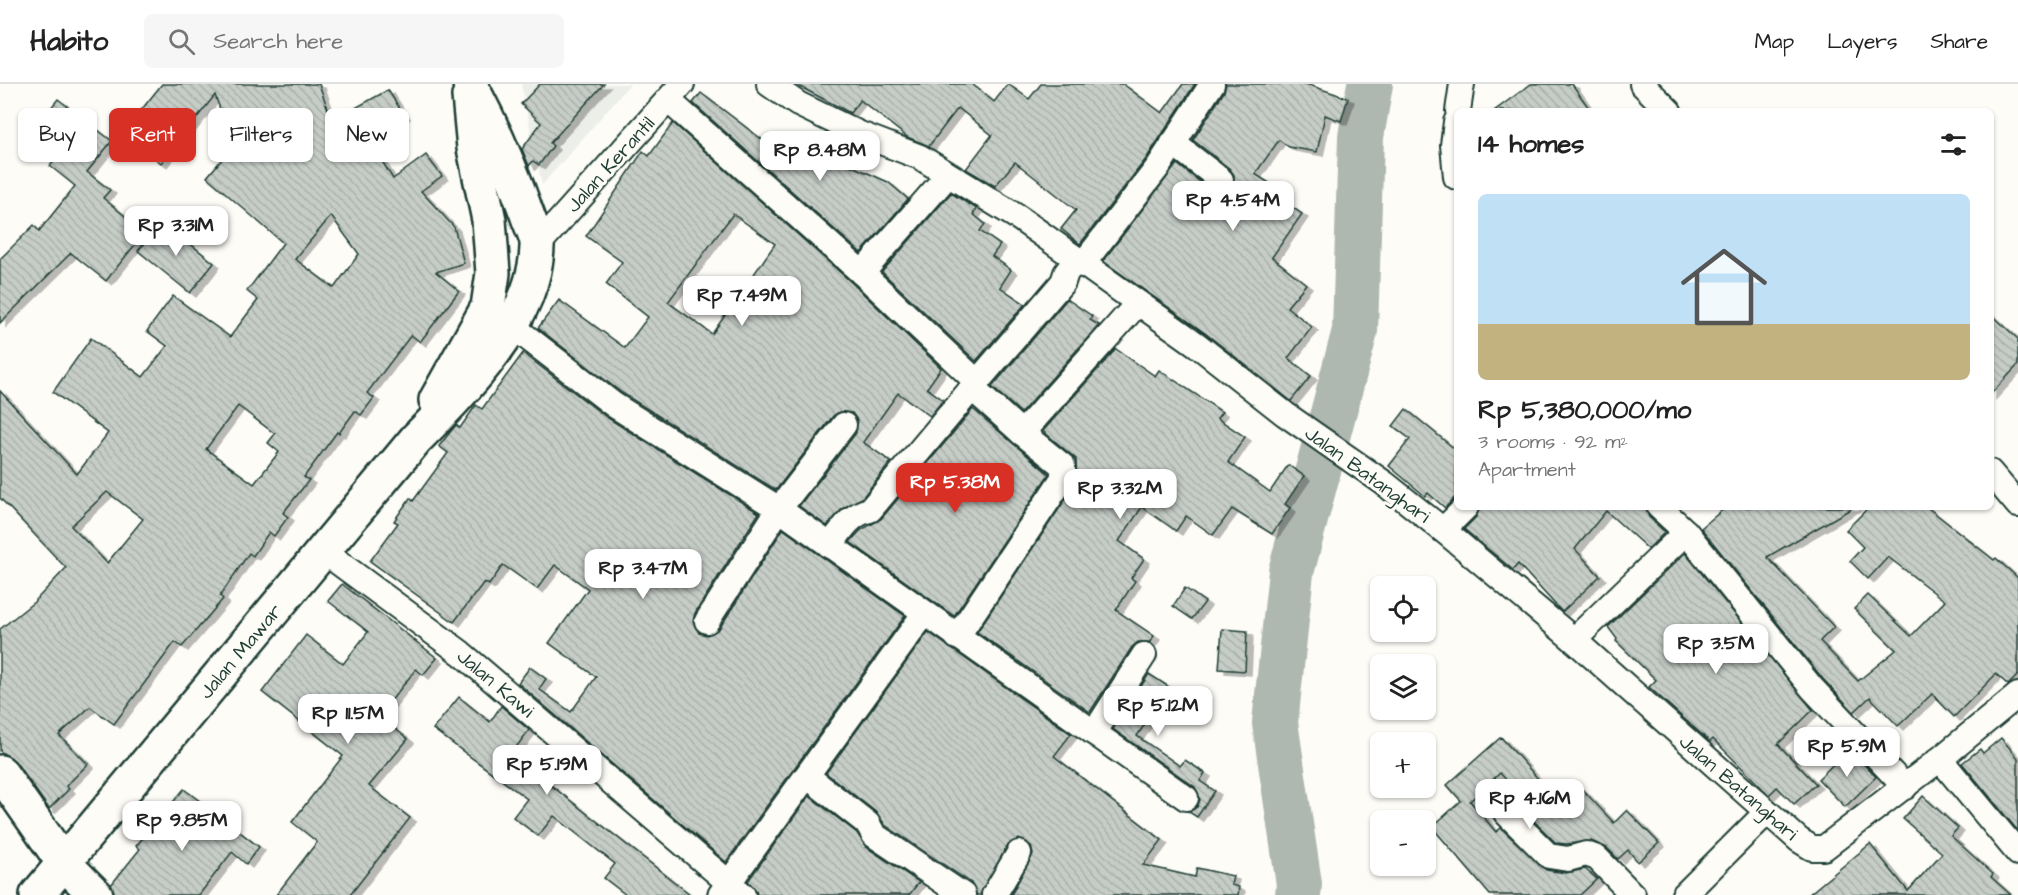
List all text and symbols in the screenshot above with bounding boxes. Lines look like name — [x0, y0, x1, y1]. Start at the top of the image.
search box — [144, 14, 564, 68]
text: Habito — [30, 22, 108, 61]
icon: search — [165, 25, 198, 58]
text: Search here — [213, 26, 343, 57]
text: Map — [1754, 27, 1794, 56]
text: Layers — [1827, 27, 1897, 56]
text: Share — [1930, 27, 1988, 56]
chip: Buy — [18, 108, 97, 162]
chip: Rent — [109, 108, 196, 162]
chip: Filters — [208, 108, 313, 162]
chip: New — [325, 108, 409, 162]
street label: Jalan Kerantil — [560, 111, 661, 219]
text: 14 homes — [1478, 126, 1584, 162]
icon: filters — [1937, 128, 1970, 161]
pin: Rp 8.48M — [758, 131, 882, 182]
text: Rp 8.48M — [774, 136, 866, 164]
pin: Rp 4.54M — [1171, 181, 1295, 232]
text: Rp 4.54M — [1186, 186, 1280, 214]
pin: Rp 3.31M — [114, 206, 238, 257]
text: Rp 3.31M — [138, 211, 214, 239]
icon: home — [1670, 233, 1778, 341]
pin: Rp 7.49M — [680, 276, 804, 327]
text: Rp 7.49M — [697, 281, 787, 309]
text: Rp 5,380,000/mo — [1478, 392, 1691, 428]
street label: Jalan Batanghari — [1298, 420, 1436, 531]
text: 3 rooms · 92 m² — [1478, 428, 1628, 456]
text: Apartment — [1478, 456, 1576, 484]
pin: Rp 5.38M — [893, 463, 1017, 514]
text: Rp 5.38M — [910, 468, 1000, 496]
pin: Rp 3.32M — [1058, 469, 1182, 520]
text: Rp 3.32M — [1078, 474, 1162, 502]
pin: Rp 3.47M — [581, 549, 705, 600]
text: Rp 3.47M — [599, 554, 687, 582]
map controls — [1370, 576, 1436, 876]
button: locate — [1370, 576, 1436, 642]
street label: Jalan Mawar — [193, 598, 289, 705]
pin: Rp 3.5M — [1661, 624, 1771, 675]
text: Rp 3.5M — [1677, 629, 1755, 657]
street label: Jalan Kawi — [451, 643, 540, 725]
button: layers — [1370, 654, 1436, 720]
pin: Rp 5.12M — [1096, 686, 1220, 737]
text: Rp 5.12M — [1118, 691, 1198, 719]
pin: Rp 11.5M — [286, 694, 410, 745]
text: Rp 11.5M — [312, 699, 384, 727]
pin: Rp 5.9M — [1792, 727, 1902, 778]
street label: Jalan Batanghari — [1672, 728, 1804, 848]
button: + — [1370, 732, 1436, 798]
text: Rp 5.9M — [1808, 732, 1886, 760]
pin: Rp 5.19M — [485, 745, 609, 796]
text: Rp 5.19M — [507, 750, 587, 778]
pin: Rp 4.16M — [1468, 779, 1592, 830]
text: Rp 4.16M — [1489, 784, 1571, 812]
pin: Rp 9.85M — [120, 801, 244, 852]
text: Rp 9.85M — [136, 806, 228, 834]
button: − — [1370, 810, 1436, 876]

